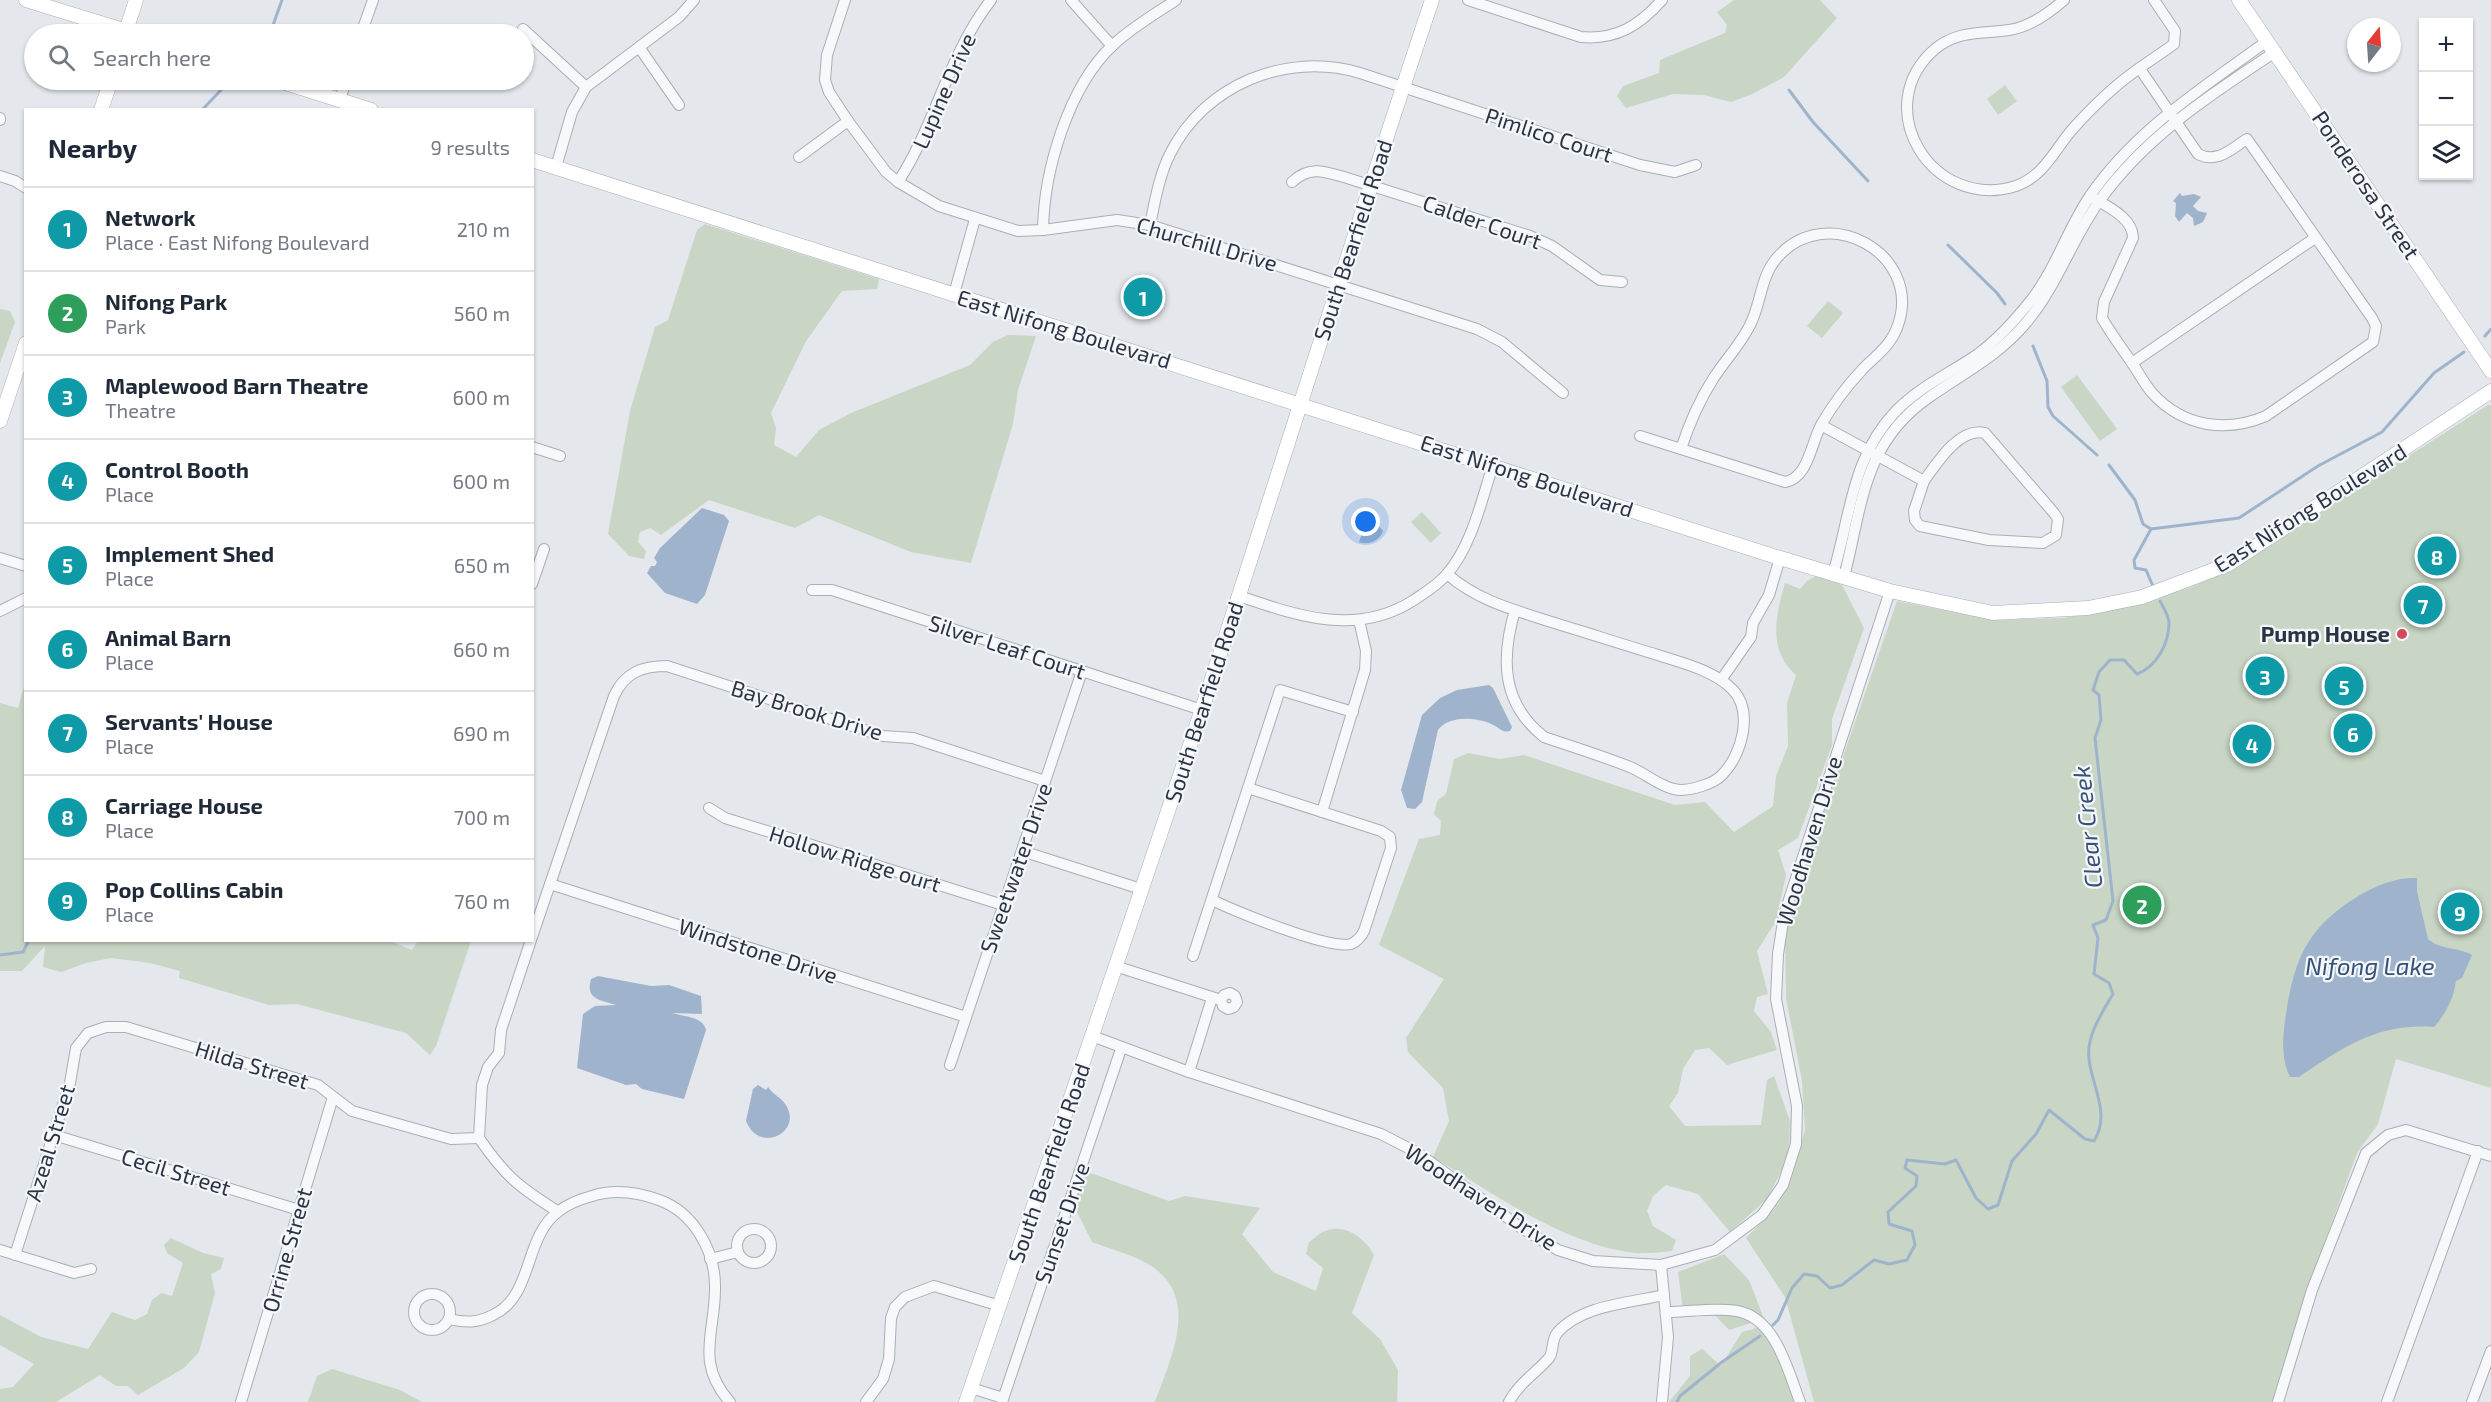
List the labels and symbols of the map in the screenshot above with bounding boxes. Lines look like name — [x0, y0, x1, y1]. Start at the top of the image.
north arrow — [2347, 18, 2401, 72]
street label: Lupine Drive — [906, 29, 980, 152]
street label: Pimlico Court — [1482, 101, 1616, 167]
street label: Ponderosa Street — [2308, 106, 2426, 263]
street label: South Bearfield Road — [1307, 136, 1397, 343]
street label: Calder Court — [1420, 189, 1545, 253]
street label: Churchill Drive — [1134, 211, 1281, 276]
pin: 1 — [1124, 274, 1162, 320]
street label: East Nifong Boulevard — [954, 283, 1174, 373]
street label: East Nifong Boulevard — [1418, 428, 1637, 522]
street label: East Nifong Boulevard — [2208, 437, 2411, 577]
your location — [1351, 507, 1380, 536]
pin: 8 — [2418, 534, 2456, 578]
pin: 7 — [2404, 582, 2442, 628]
street label: South Bearfield Road — [1158, 598, 1248, 805]
street label: Silver Leaf Court — [926, 608, 1089, 684]
place label: Pump House — [2261, 620, 2390, 646]
marker: Pump House — [2395, 627, 2409, 641]
pin: 3 — [2246, 654, 2284, 698]
pin: 5 — [2324, 664, 2364, 708]
street label: Bay Brook Drive — [728, 674, 886, 744]
pin: 6 — [2334, 710, 2372, 756]
pin: 4 — [2232, 722, 2272, 766]
street label: Woodhaven Drive — [1770, 753, 1846, 929]
water label: Clear Creek — [2066, 765, 2107, 890]
street label: Sweetwater Drive — [974, 779, 1056, 956]
street label: Hollow Ridge ourt — [766, 820, 944, 897]
pin: 2 — [2122, 882, 2162, 928]
pin: 9 — [2440, 890, 2480, 934]
street label: Windstone Drive — [676, 912, 841, 988]
water label: Nifong Lake — [2305, 951, 2435, 980]
street label: Hilda Street — [192, 1034, 312, 1094]
street label: South Bearfield Road — [1002, 1059, 1094, 1266]
street label: Azeal Street — [19, 1081, 79, 1204]
street label: Woodhaven Drive — [1401, 1137, 1563, 1255]
street label: Cecil Street — [119, 1142, 234, 1200]
street label: Sunset Drive — [1028, 1159, 1094, 1287]
street label: Orrine Street — [256, 1184, 316, 1315]

